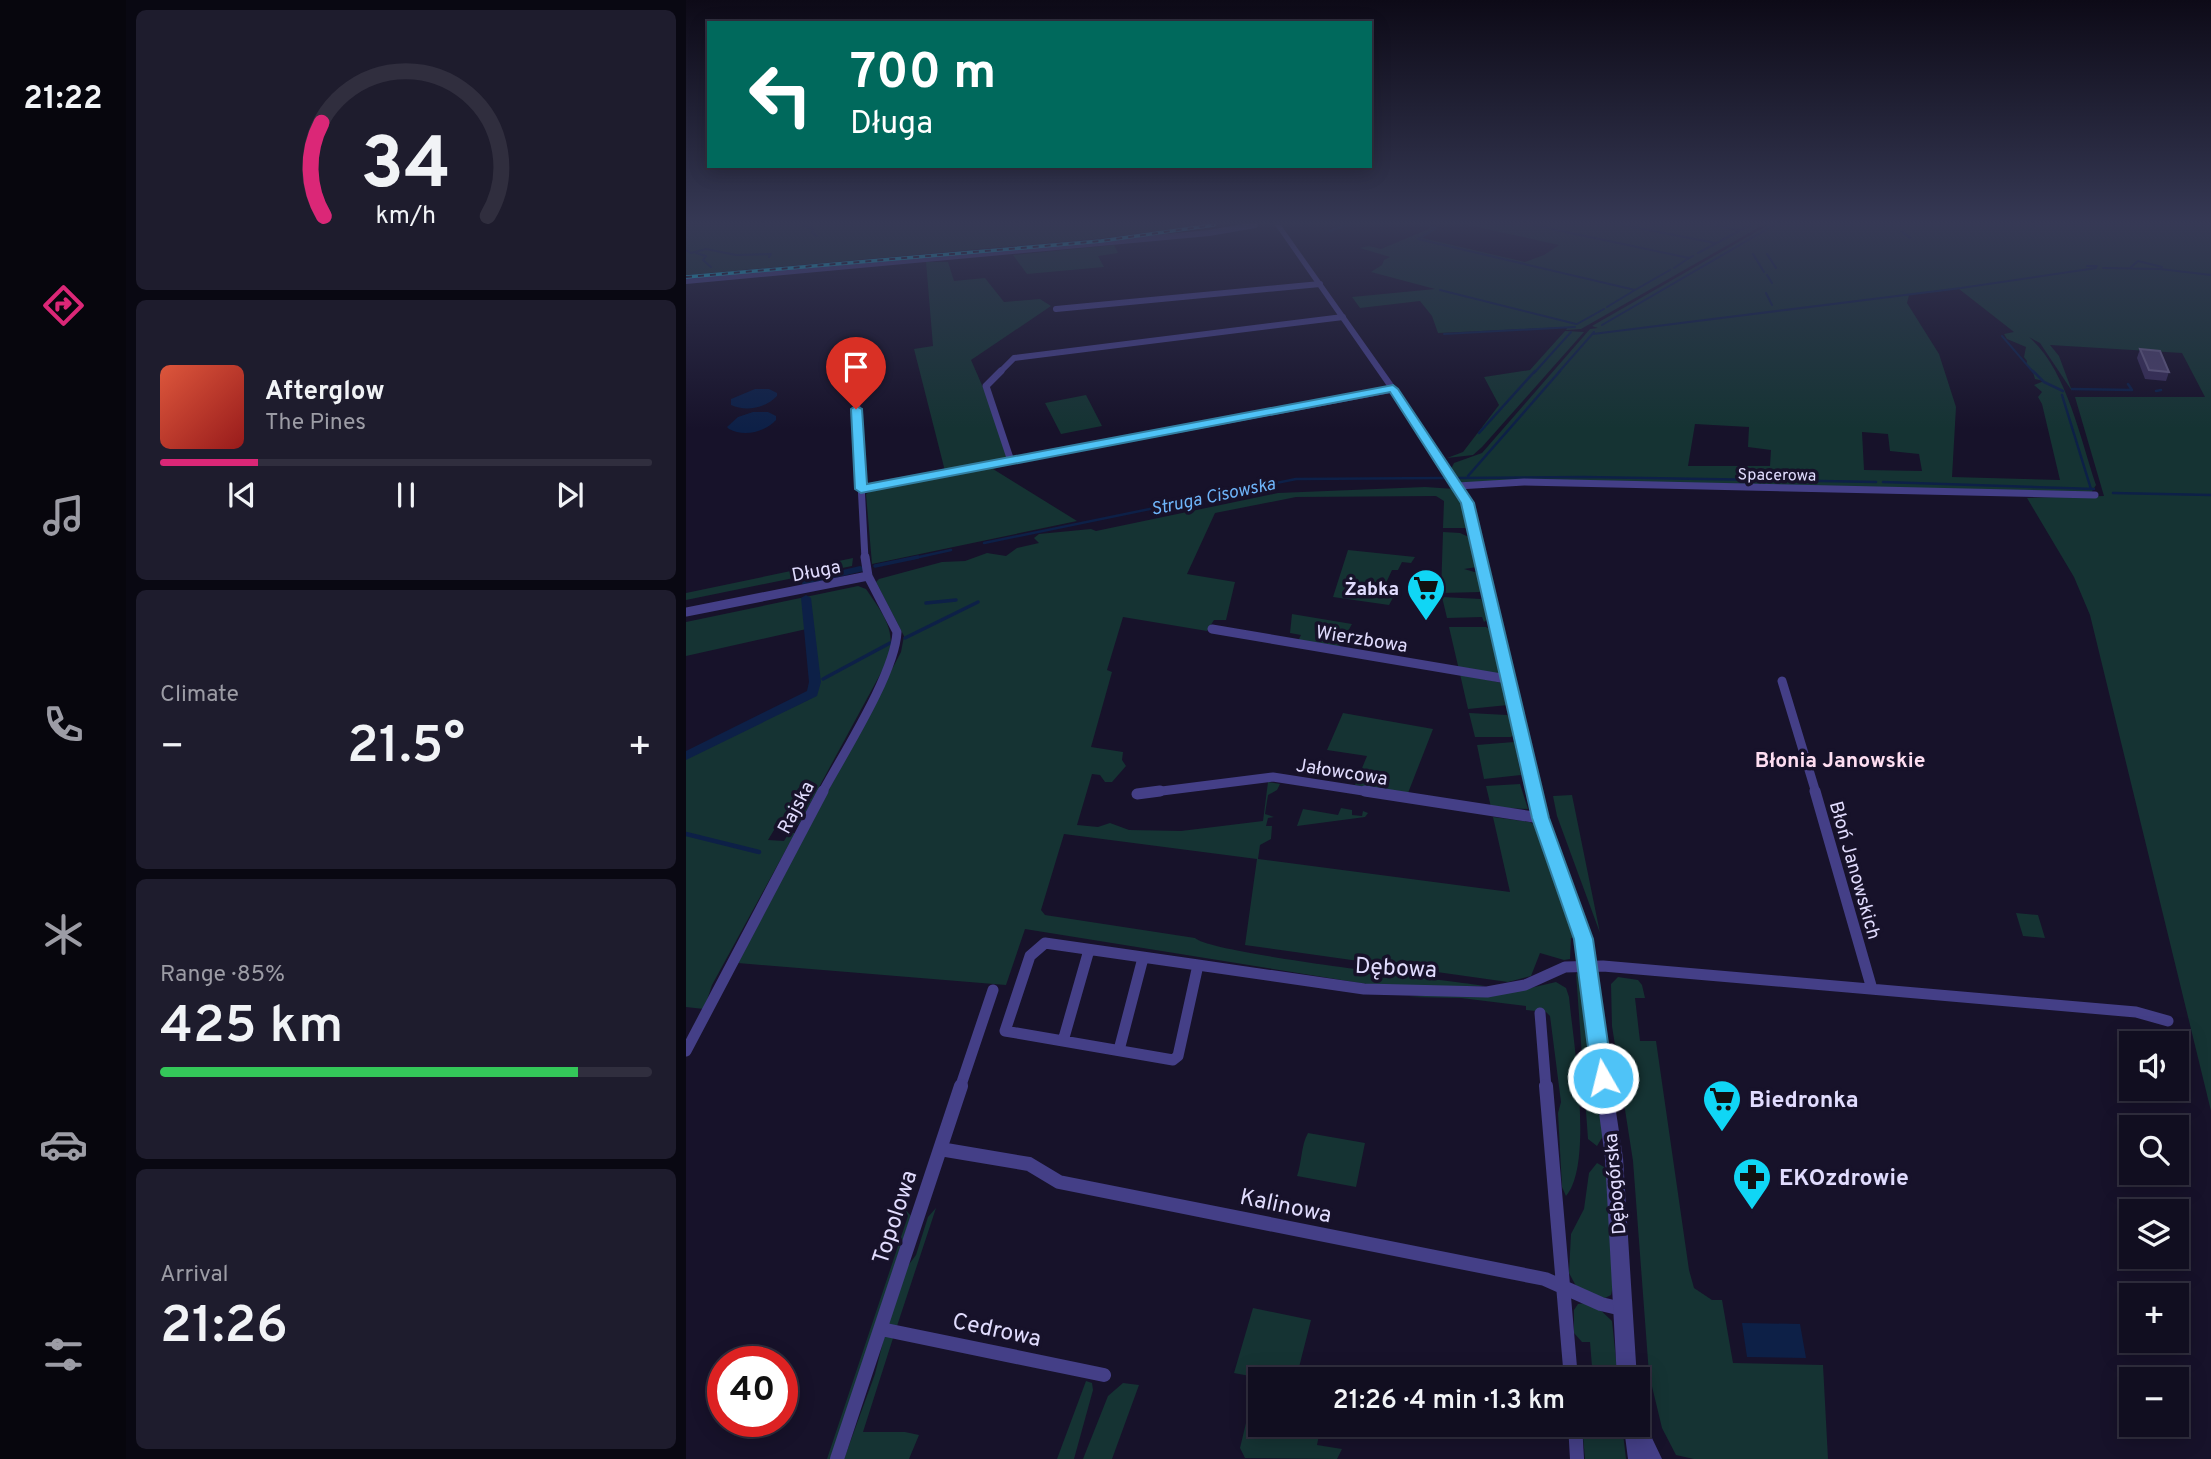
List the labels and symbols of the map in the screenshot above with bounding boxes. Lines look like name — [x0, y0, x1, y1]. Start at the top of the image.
pin — [826, 337, 886, 409]
street label: Spacerowa — [1737, 465, 1816, 487]
water label: Struga Cisowska — [1149, 473, 1278, 522]
street label: Długa — [790, 555, 843, 588]
supermarket icon: Żabka — [1405, 567, 1447, 622]
place label: Żabka — [1344, 577, 1399, 602]
street label: Wierzbowa — [1314, 621, 1409, 659]
district label: Błonia Janowskie — [1755, 748, 1925, 775]
street label: Jałowcowa — [1294, 754, 1389, 792]
street label: Rajska — [773, 777, 821, 838]
street label: Błoń Janowskich — [1823, 799, 1885, 943]
street label: Dębowa — [1354, 953, 1438, 986]
position arrow — [1566, 1041, 1640, 1115]
supermarket icon: Biedronka — [1701, 1078, 1743, 1133]
place label: Biedronka — [1749, 1087, 1859, 1116]
street label: Dębogórska — [1600, 1132, 1632, 1236]
pharmacy icon: EKOzdrowie — [1731, 1156, 1773, 1211]
place label: EKOzdrowie — [1779, 1165, 1909, 1194]
street label: Topolowa — [868, 1167, 925, 1268]
street label: Kalinowa — [1237, 1184, 1334, 1231]
street label: Cedrowa — [949, 1308, 1044, 1355]
speed limit sign: 40 — [707, 1346, 798, 1437]

